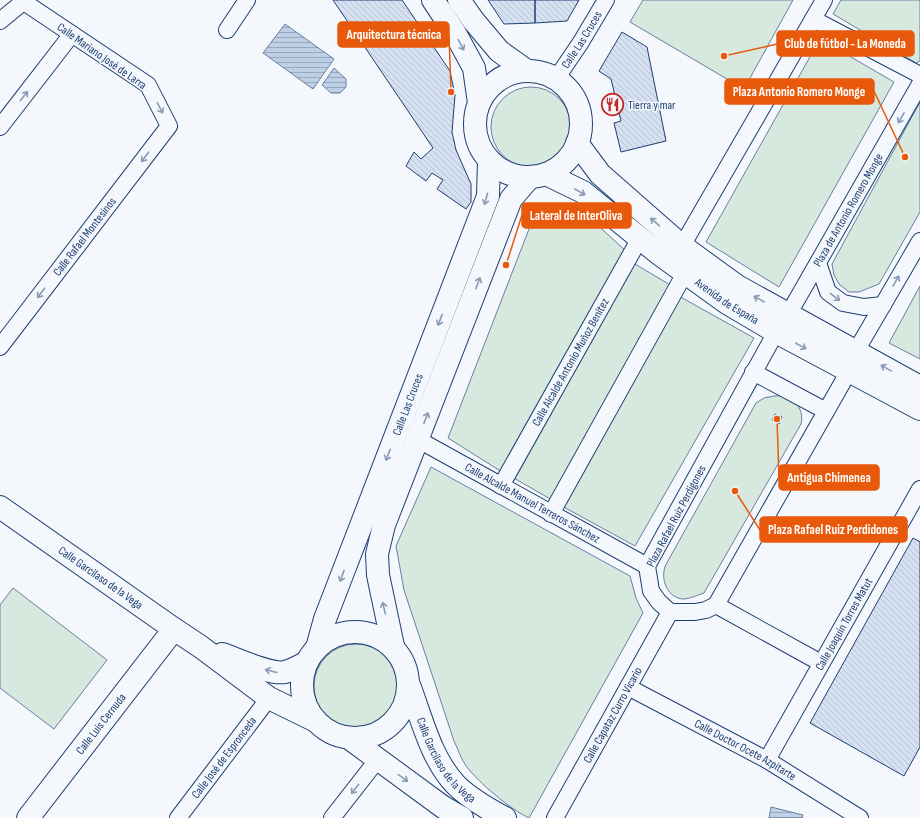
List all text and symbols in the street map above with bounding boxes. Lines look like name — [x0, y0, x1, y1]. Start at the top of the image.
street label: Calle Las Cruces — [558, 8, 606, 71]
street label: Calle Mariano José de Larra — [54, 20, 150, 93]
callout: Arquitectura técnica — [338, 22, 449, 47]
text: Arquitectura técnica — [346, 27, 441, 43]
callout: Club de fútbol - La Moneda — [777, 31, 914, 56]
text: Club de fútbol - La Moneda — [784, 36, 906, 52]
one-way arrow — [458, 39, 466, 51]
callout: Plaza Antonio Romero Monge — [725, 79, 874, 104]
text: Plaza Antonio Romero Monge — [733, 84, 866, 100]
one-way arrow — [20, 91, 28, 102]
restaurant icon: Tierra y mar — [599, 92, 625, 118]
place label: Tierra y mar — [628, 98, 676, 113]
one-way arrow — [157, 102, 164, 114]
one-way arrow — [896, 112, 904, 124]
one-way arrow — [141, 151, 150, 162]
street label: Plaza de Antonio Romero Monge — [810, 151, 887, 269]
one-way arrow — [574, 188, 586, 196]
one-way arrow — [482, 192, 489, 205]
street label: Calle Rafael Montesinos — [50, 195, 120, 279]
callout: Lateral de InterOliva — [522, 203, 631, 228]
text: Lateral de InterOliva — [530, 208, 622, 224]
one-way arrow — [650, 217, 660, 227]
street label: Avenida de España — [691, 275, 762, 328]
one-way arrow — [893, 275, 901, 287]
one-way arrow — [474, 278, 482, 290]
one-way arrow — [37, 288, 45, 299]
one-way arrow — [830, 293, 841, 301]
one-way arrow — [754, 294, 766, 302]
street label: Calle Alcalde Antonio Muñoz Benítez — [529, 295, 613, 429]
one-way arrow — [436, 314, 444, 326]
one-way arrow — [795, 342, 807, 350]
one-way arrow — [880, 363, 892, 371]
street label: Calle Las Cruces — [389, 372, 427, 438]
one-way arrow — [422, 412, 430, 424]
one-way arrow — [384, 448, 392, 460]
street label: Calle Alcalde Manuel Terreros Sánchez — [462, 460, 603, 547]
street label: Plaza Rafael Ruiz Perdigones — [643, 463, 710, 570]
callout: Antigua Chimenea — [779, 465, 879, 490]
text: Antigua Chimenea — [786, 470, 871, 486]
callout: Plaza Rafael Ruiz Perdidones — [760, 517, 907, 542]
text: Plaza Rafael Ruiz Perdidones — [768, 522, 898, 538]
street label: Calle Garcilaso de la Vega — [55, 543, 146, 613]
one-way arrow — [337, 570, 345, 582]
street label: Calle Joaquín Torres Matut — [812, 575, 876, 673]
one-way arrow — [380, 602, 388, 615]
street label: Calle Capataz Curro Vicario — [580, 664, 646, 766]
one-way arrow — [265, 666, 278, 674]
street label: Calle Luis Cernuda — [73, 690, 130, 758]
street label: Calle José de Espronceda — [189, 714, 260, 802]
street label: Calle Garcilaso de la Vega — [413, 716, 479, 807]
street label: Calle Doctor Ocete Azpitarte — [692, 716, 799, 784]
one-way arrow — [398, 774, 409, 782]
one-way arrow — [351, 783, 359, 794]

